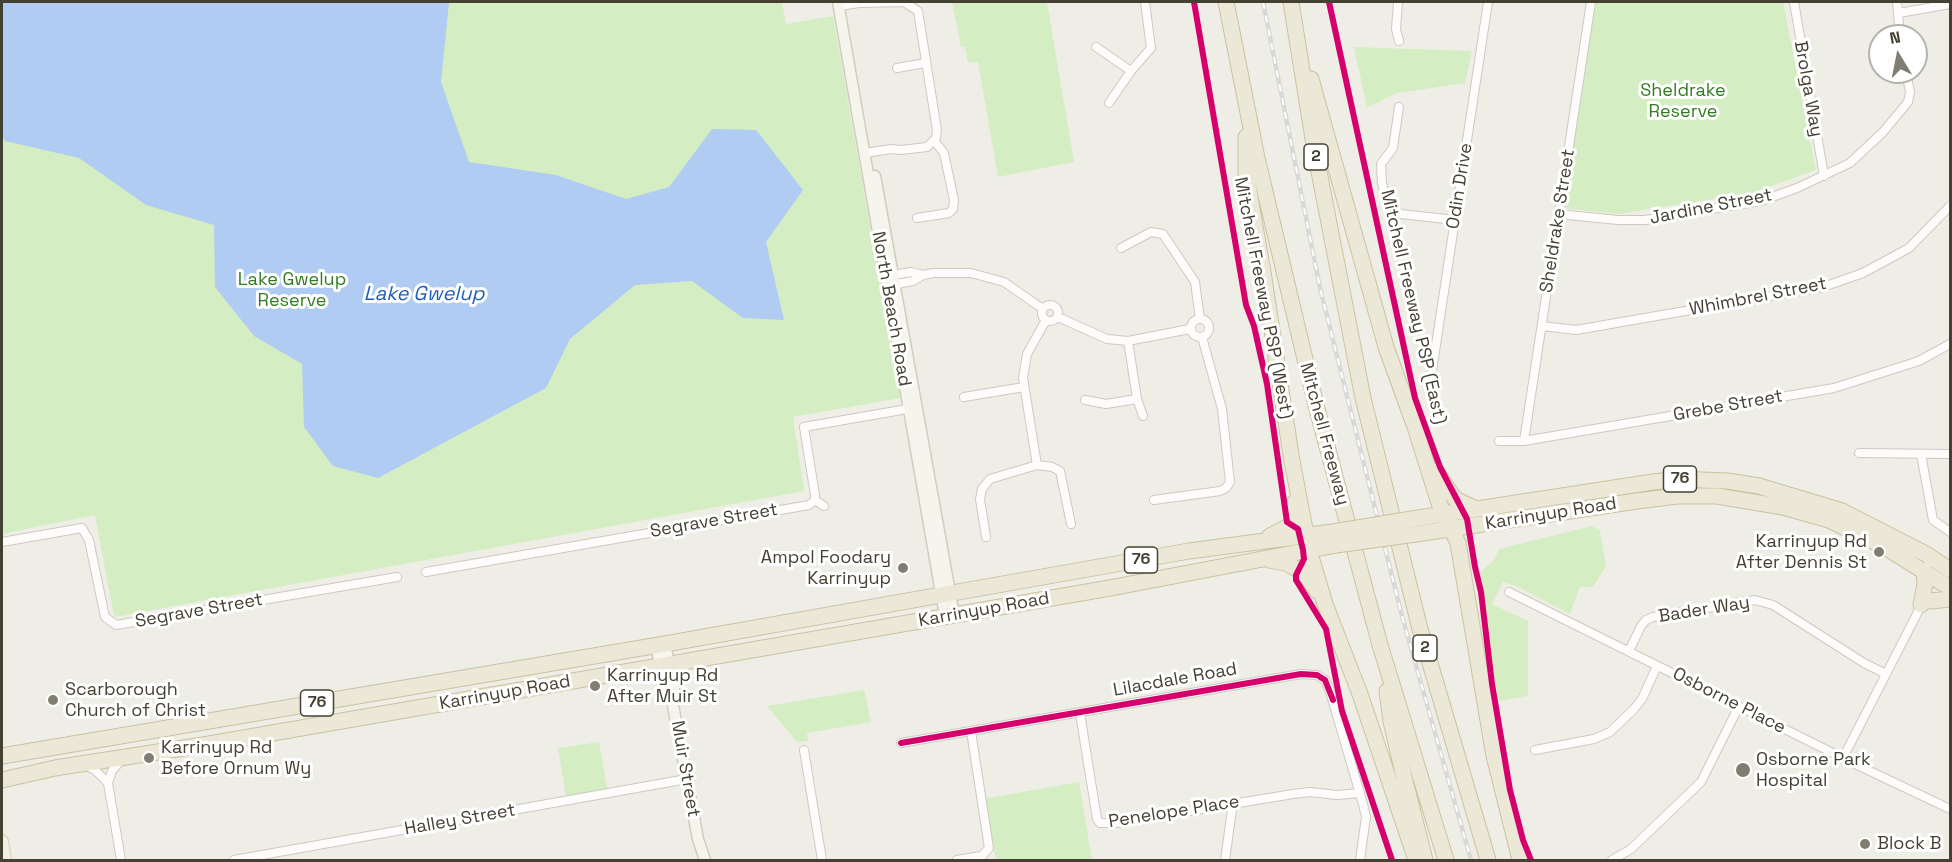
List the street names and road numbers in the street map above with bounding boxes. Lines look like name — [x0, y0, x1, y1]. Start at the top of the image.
street label: Brolga Way — [1789, 39, 1827, 139]
street label: Odin Drive — [1443, 141, 1477, 231]
road number: 2 — [1304, 144, 1328, 170]
street label: Sheldrake Street — [1536, 148, 1580, 294]
street label: Mitchell Freeway PSP (West) — [1229, 175, 1297, 421]
street label: Jardine Street — [1648, 185, 1774, 229]
street label: Mitchell Freeway PSP (East) — [1375, 188, 1451, 426]
street label: North Beach Road — [867, 230, 915, 388]
street label: Whimbrel Street — [1688, 273, 1828, 321]
street label: Mitchell Freeway — [1295, 360, 1353, 508]
street label: Grebe Street — [1672, 386, 1784, 426]
road number: 76 — [1664, 466, 1696, 492]
street label: Karrinyup Road — [1484, 493, 1618, 535]
street label: Segrave Street — [648, 499, 780, 543]
road number: 76 — [1124, 547, 1158, 573]
street label: Karrinyup Road — [917, 588, 1051, 632]
street label: Segrave Street — [133, 589, 265, 633]
street label: Bader Way — [1657, 592, 1751, 628]
road number: 2 — [1413, 635, 1437, 661]
street label: Lilacdale Road — [1111, 658, 1239, 702]
street label: Osborne Place — [1669, 663, 1789, 739]
street label: Karrinyup Road — [438, 671, 572, 715]
road number: 76 — [300, 690, 334, 716]
street label: Muir Street — [666, 719, 704, 819]
street label: Penelope Place — [1107, 791, 1241, 833]
street label: Halley Street — [403, 800, 517, 840]

